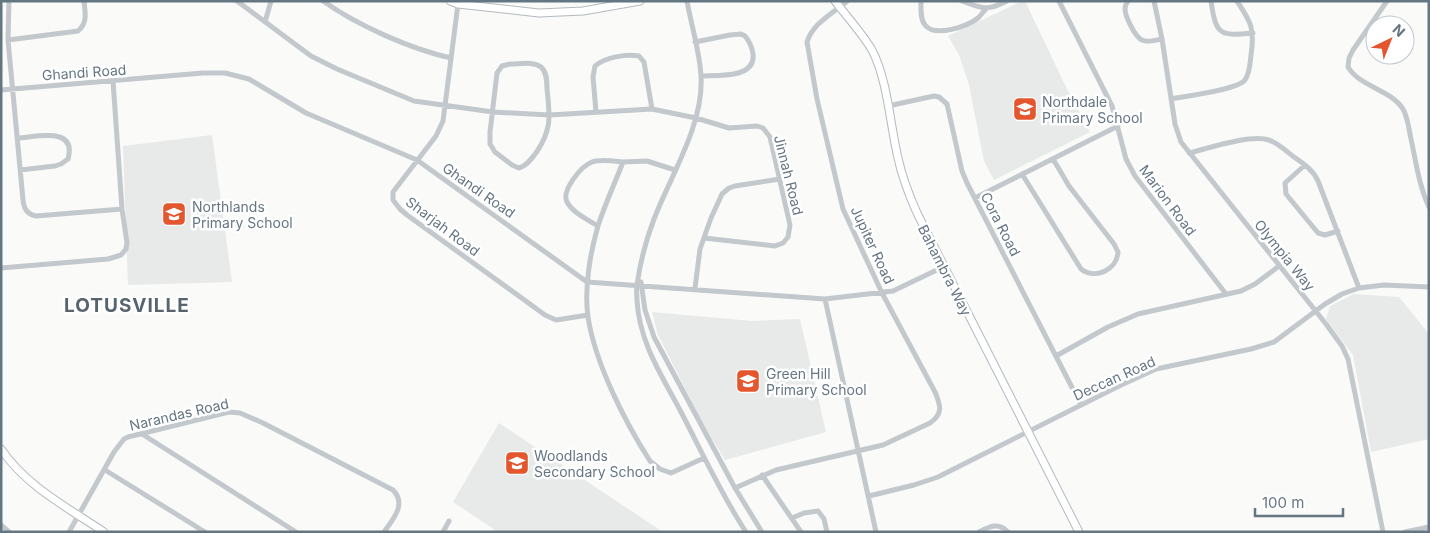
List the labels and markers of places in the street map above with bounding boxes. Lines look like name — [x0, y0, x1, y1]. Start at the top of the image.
place label: Northdale Primary School — [1042, 93, 1143, 126]
school or university icon: Northdale Primary School — [1012, 96, 1038, 122]
place label: Northlands Primary School — [192, 198, 293, 231]
school or university icon: Northlands Primary School — [161, 201, 187, 227]
place label: Green Hill Primary School — [766, 365, 867, 398]
school or university icon: Green Hill Primary School — [735, 368, 761, 394]
place label: Woodlands Secondary School — [534, 447, 655, 480]
school or university icon: Woodlands Secondary School — [504, 450, 530, 476]

